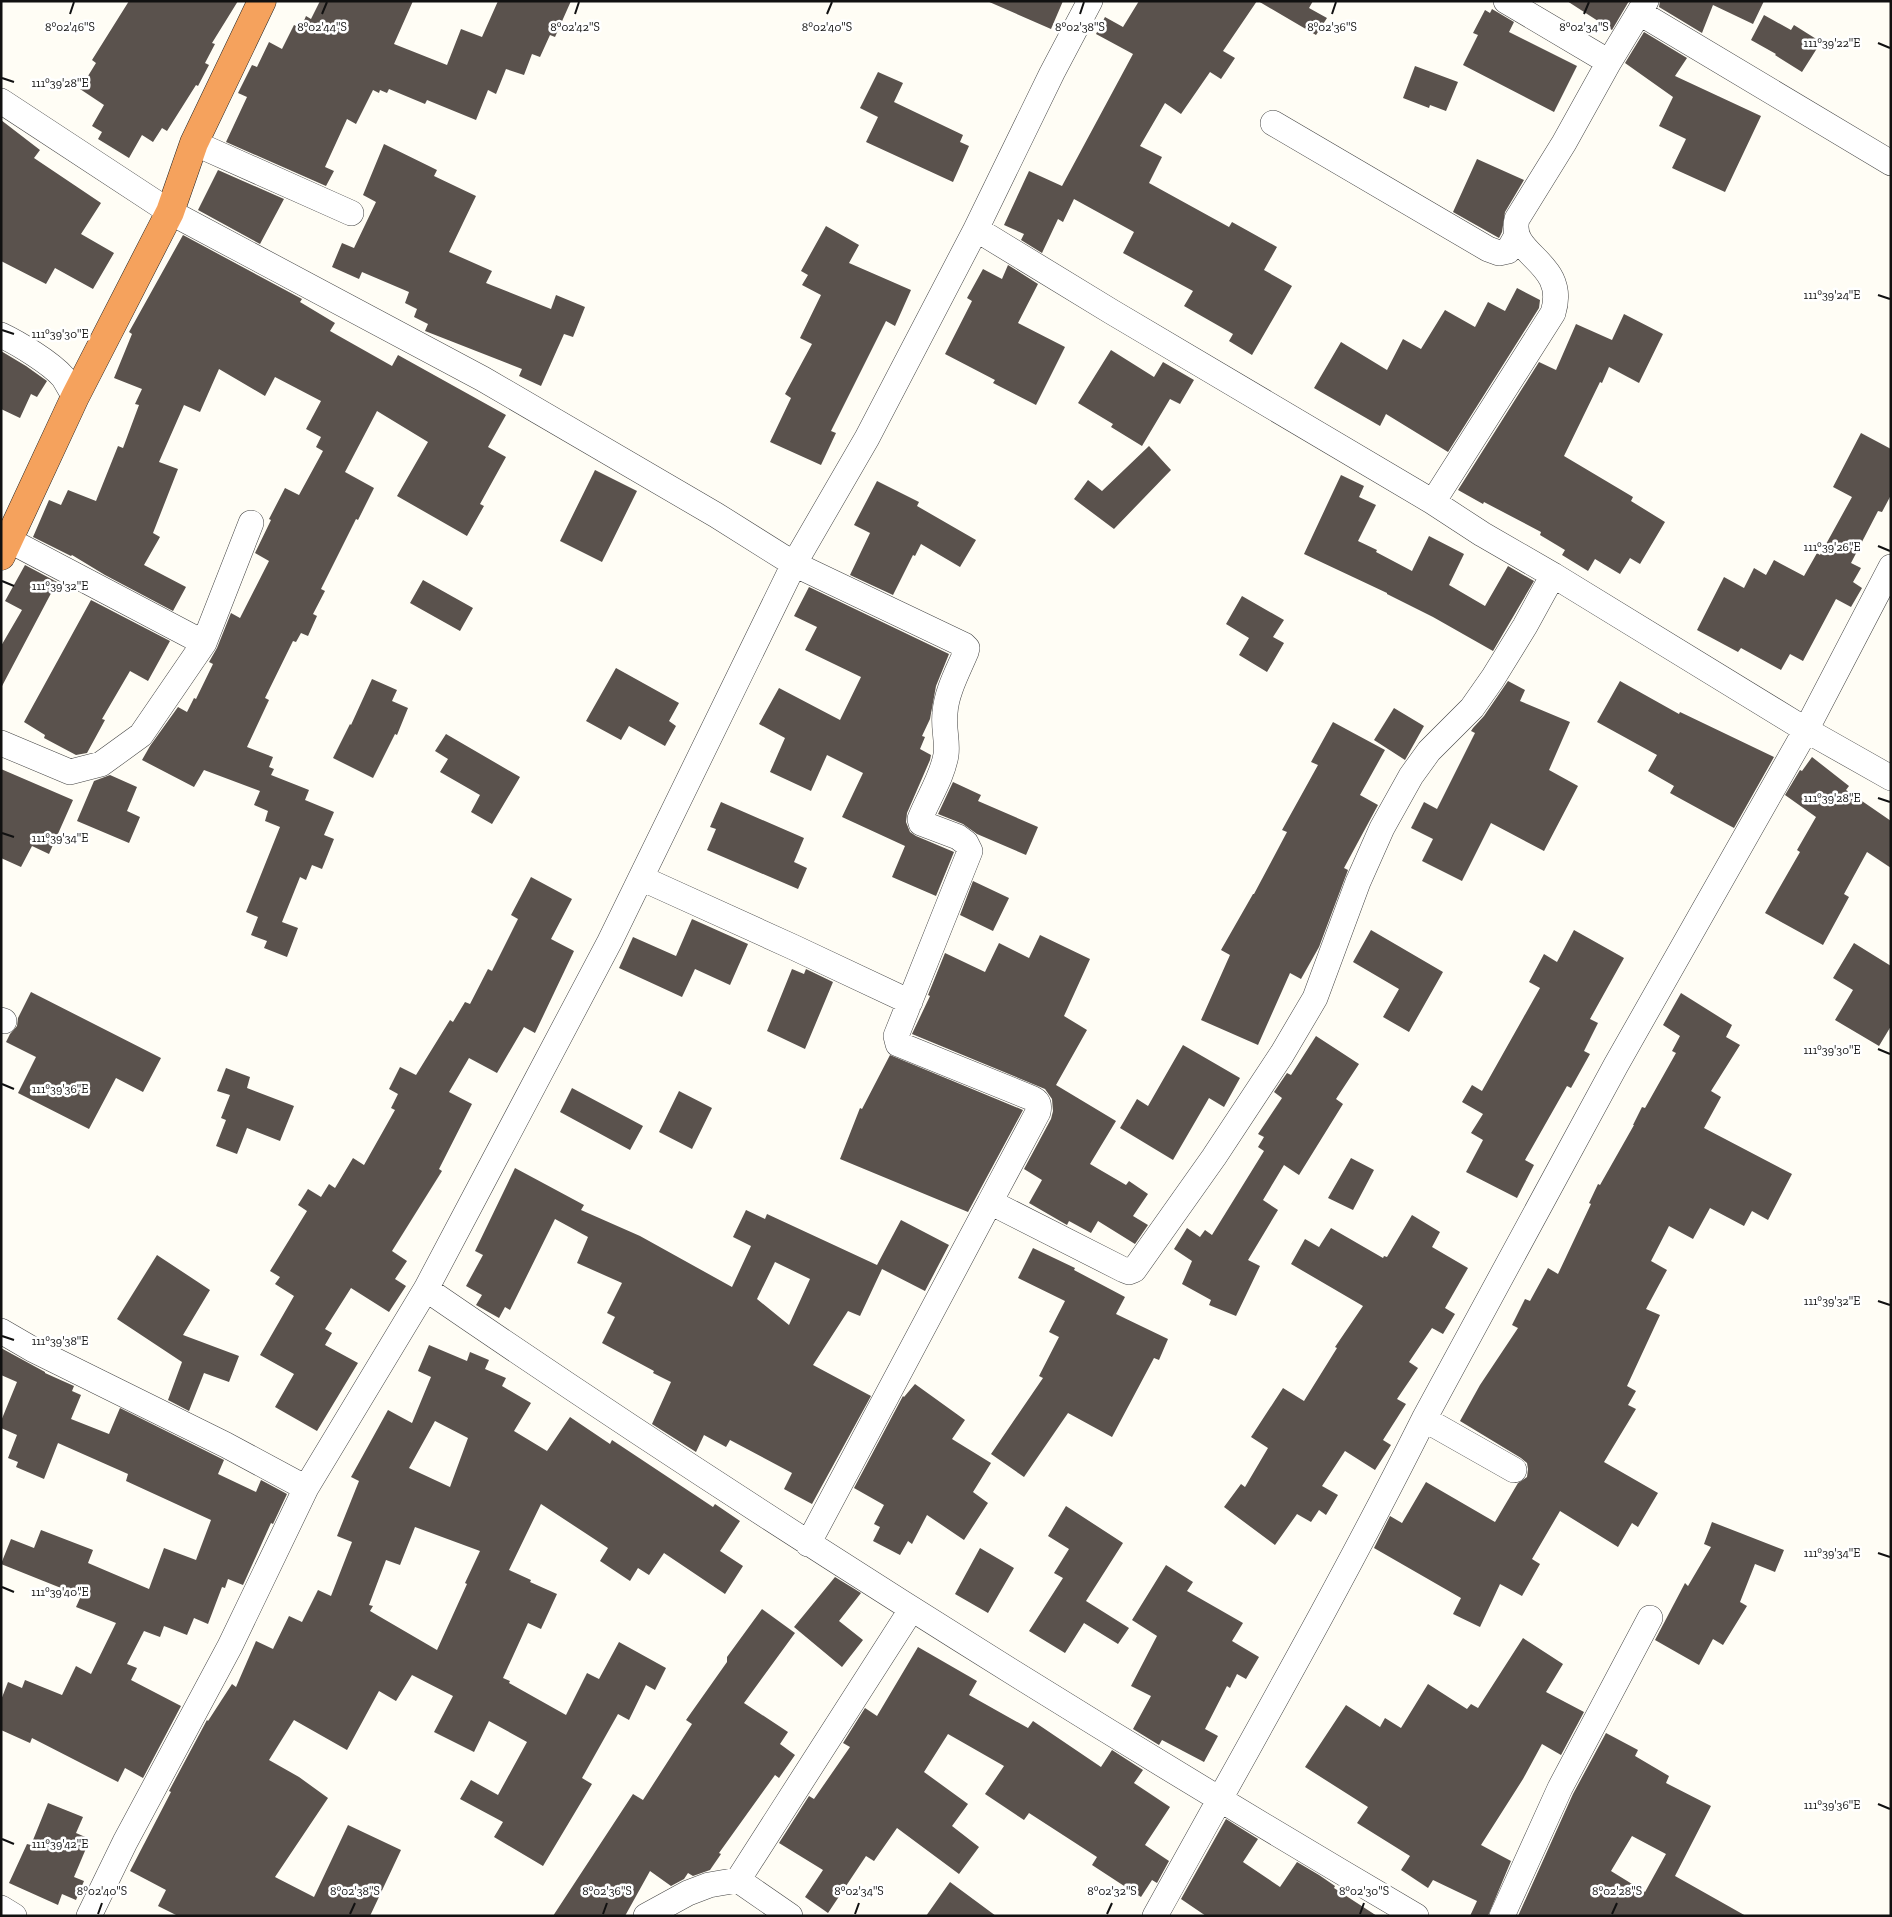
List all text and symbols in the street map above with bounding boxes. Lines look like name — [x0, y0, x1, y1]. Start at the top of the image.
text: 8°02'46"S — [45, 20, 95, 34]
text: 8°02'44"S — [297, 20, 347, 34]
text: 8°02'42"S — [550, 20, 600, 34]
text: 8°02'40"S — [802, 20, 852, 34]
text: 8°02'38"S — [1055, 20, 1105, 34]
text: 8°02'36"S — [1307, 20, 1357, 34]
text: 8°02'34"S — [1559, 20, 1609, 34]
text: 111°39'22"E — [1804, 36, 1860, 50]
text: 111°39'28"E — [31, 76, 89, 90]
text: 111°39'24"E — [1804, 288, 1860, 302]
text: 111°39'30"E — [31, 327, 89, 341]
text: 111°39'26"E — [1804, 540, 1860, 554]
text: 111°39'32"E — [32, 579, 88, 593]
text: 111°39'28"E — [1803, 791, 1861, 805]
text: 111°39'34"E — [32, 831, 88, 845]
text: 111°39'30"E — [1803, 1043, 1861, 1057]
text: 111°39'36"E — [32, 1082, 88, 1096]
text: 111°39'32"E — [1804, 1294, 1860, 1308]
text: 111°39'38"E — [32, 1334, 88, 1348]
text: 111°39'34"E — [1804, 1546, 1860, 1560]
text: 111°39'40"E — [31, 1585, 89, 1599]
text: 111°39'36"E — [1804, 1798, 1860, 1812]
text: 111°39'42"E — [32, 1837, 88, 1851]
text: 8°02'40"S — [77, 1884, 127, 1898]
text: 8°02'38"S — [330, 1884, 380, 1898]
text: 8°02'36"S — [582, 1884, 632, 1898]
text: 8°02'34"S — [834, 1884, 884, 1898]
text: 8°02'32"S — [1087, 1884, 1137, 1898]
text: 8°02'30"S — [1339, 1884, 1389, 1898]
text: 8°02'28"S — [1592, 1884, 1642, 1898]

